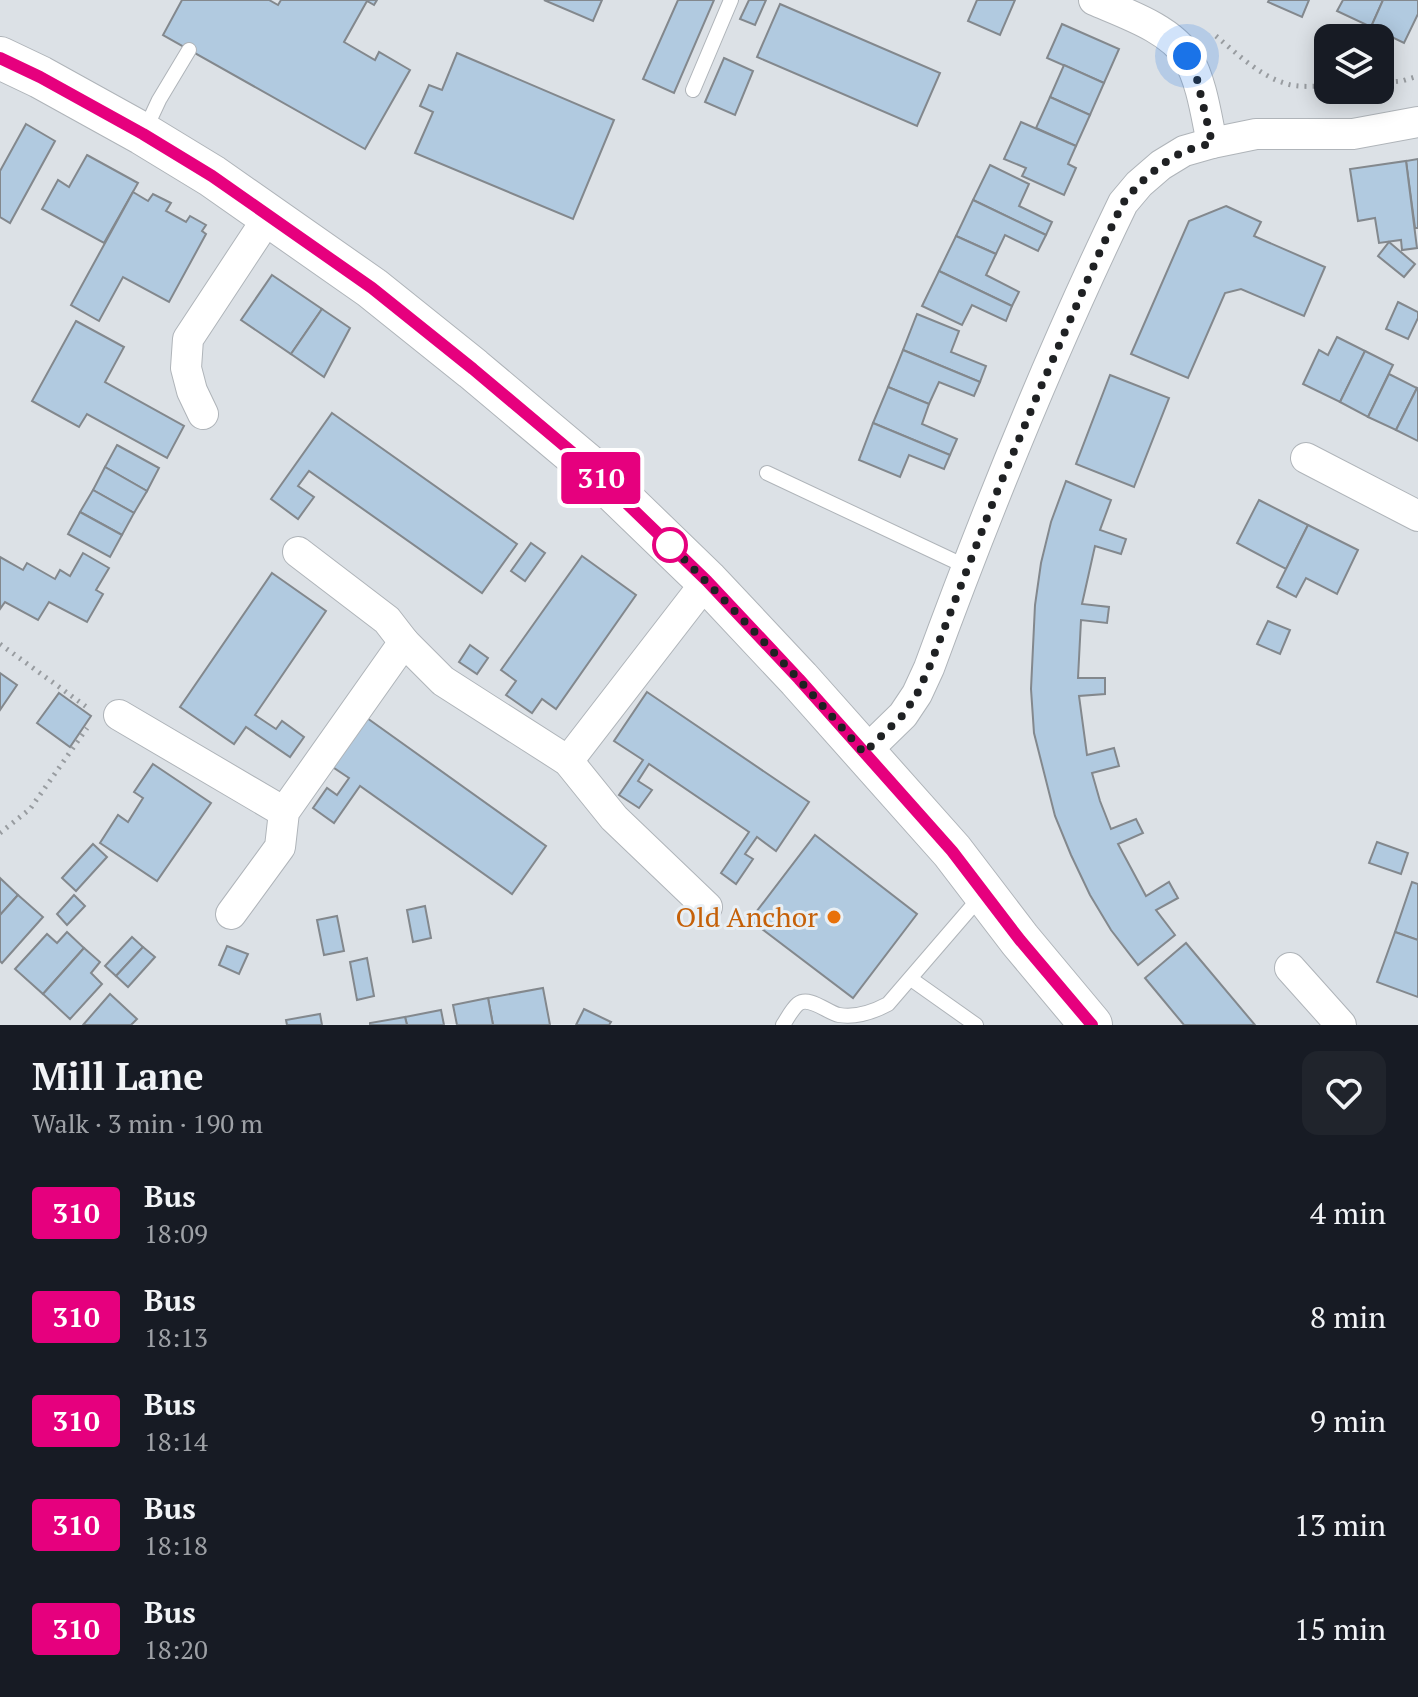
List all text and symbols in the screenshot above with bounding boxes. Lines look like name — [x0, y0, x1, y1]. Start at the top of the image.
map controls — [1314, 24, 1394, 104]
button: layers — [1314, 24, 1394, 104]
your location — [1167, 36, 1207, 76]
line badge: 310 — [555, 452, 647, 504]
text: 310 — [577, 459, 625, 496]
unlabelled marker — [653, 528, 687, 562]
place label: Old Anchor — [676, 898, 818, 935]
marker: Old Anchor — [825, 908, 843, 926]
text: Mill Lane — [32, 1051, 204, 1101]
button: heart — [1302, 1051, 1386, 1135]
text: Walk · 3 min · 190 m — [32, 1106, 263, 1140]
text: Bus — [144, 1176, 196, 1216]
text: 4 min — [1310, 1193, 1386, 1233]
text: 310 — [52, 1194, 100, 1231]
text: 18:09 — [144, 1216, 208, 1250]
text: Bus — [144, 1280, 196, 1320]
text: 8 min — [1310, 1297, 1386, 1337]
text: 310 — [52, 1298, 100, 1335]
text: 18:13 — [144, 1320, 208, 1354]
text: Bus — [144, 1384, 196, 1424]
text: 9 min — [1310, 1401, 1386, 1441]
text: 310 — [52, 1402, 100, 1439]
text: 18:14 — [144, 1424, 208, 1458]
text: Bus — [144, 1488, 196, 1528]
text: 13 min — [1294, 1505, 1386, 1545]
text: 310 — [52, 1506, 100, 1543]
text: 18:18 — [144, 1528, 208, 1562]
text: Bus — [144, 1592, 196, 1632]
text: 15 min — [1294, 1609, 1386, 1649]
text: 310 — [52, 1610, 100, 1647]
text: 18:20 — [144, 1632, 208, 1666]

